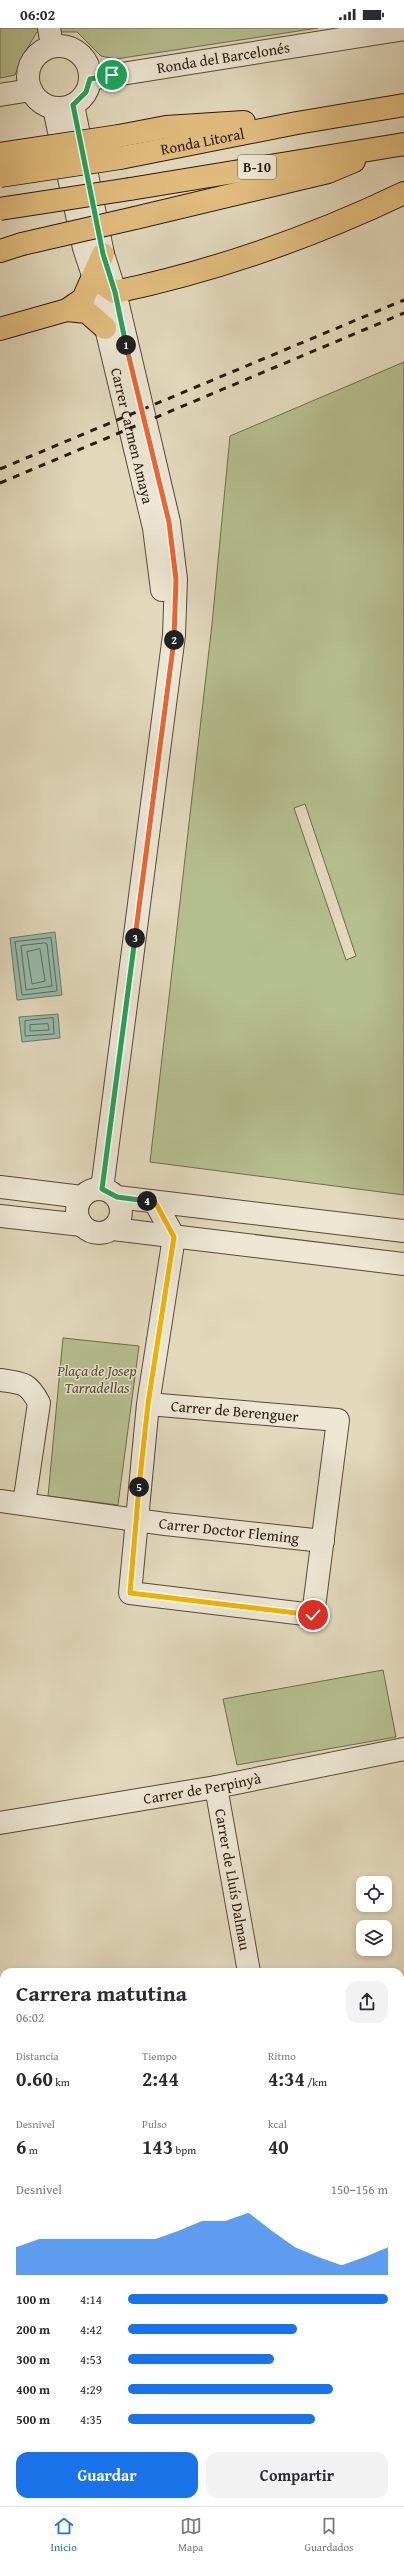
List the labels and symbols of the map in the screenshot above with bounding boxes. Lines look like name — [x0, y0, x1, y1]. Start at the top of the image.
street label: Ronda del Barcelonés — [155, 36, 291, 78]
pin — [95, 58, 129, 92]
street label: Ronda Litoral — [159, 123, 246, 160]
road number: B-10 — [238, 155, 276, 179]
pin: 1 — [116, 335, 136, 355]
street label: Carrer Carmen Amaya — [106, 365, 159, 506]
pin: 2 — [164, 630, 184, 650]
pin: 3 — [125, 928, 145, 948]
pin: 4 — [137, 1191, 157, 1211]
park label: Plaça de Josep Tarradellas — [56, 1360, 137, 1398]
street label: Carrer de Berenguer — [170, 1395, 299, 1427]
pin: 5 — [129, 1477, 149, 1497]
street label: Carrer Doctor Fleming — [158, 1512, 301, 1548]
pin — [296, 1598, 330, 1632]
street label: Carrer de Perpinyà — [142, 1767, 263, 1809]
street label: Carrer de Lluís Dalmau — [210, 1807, 256, 1953]

